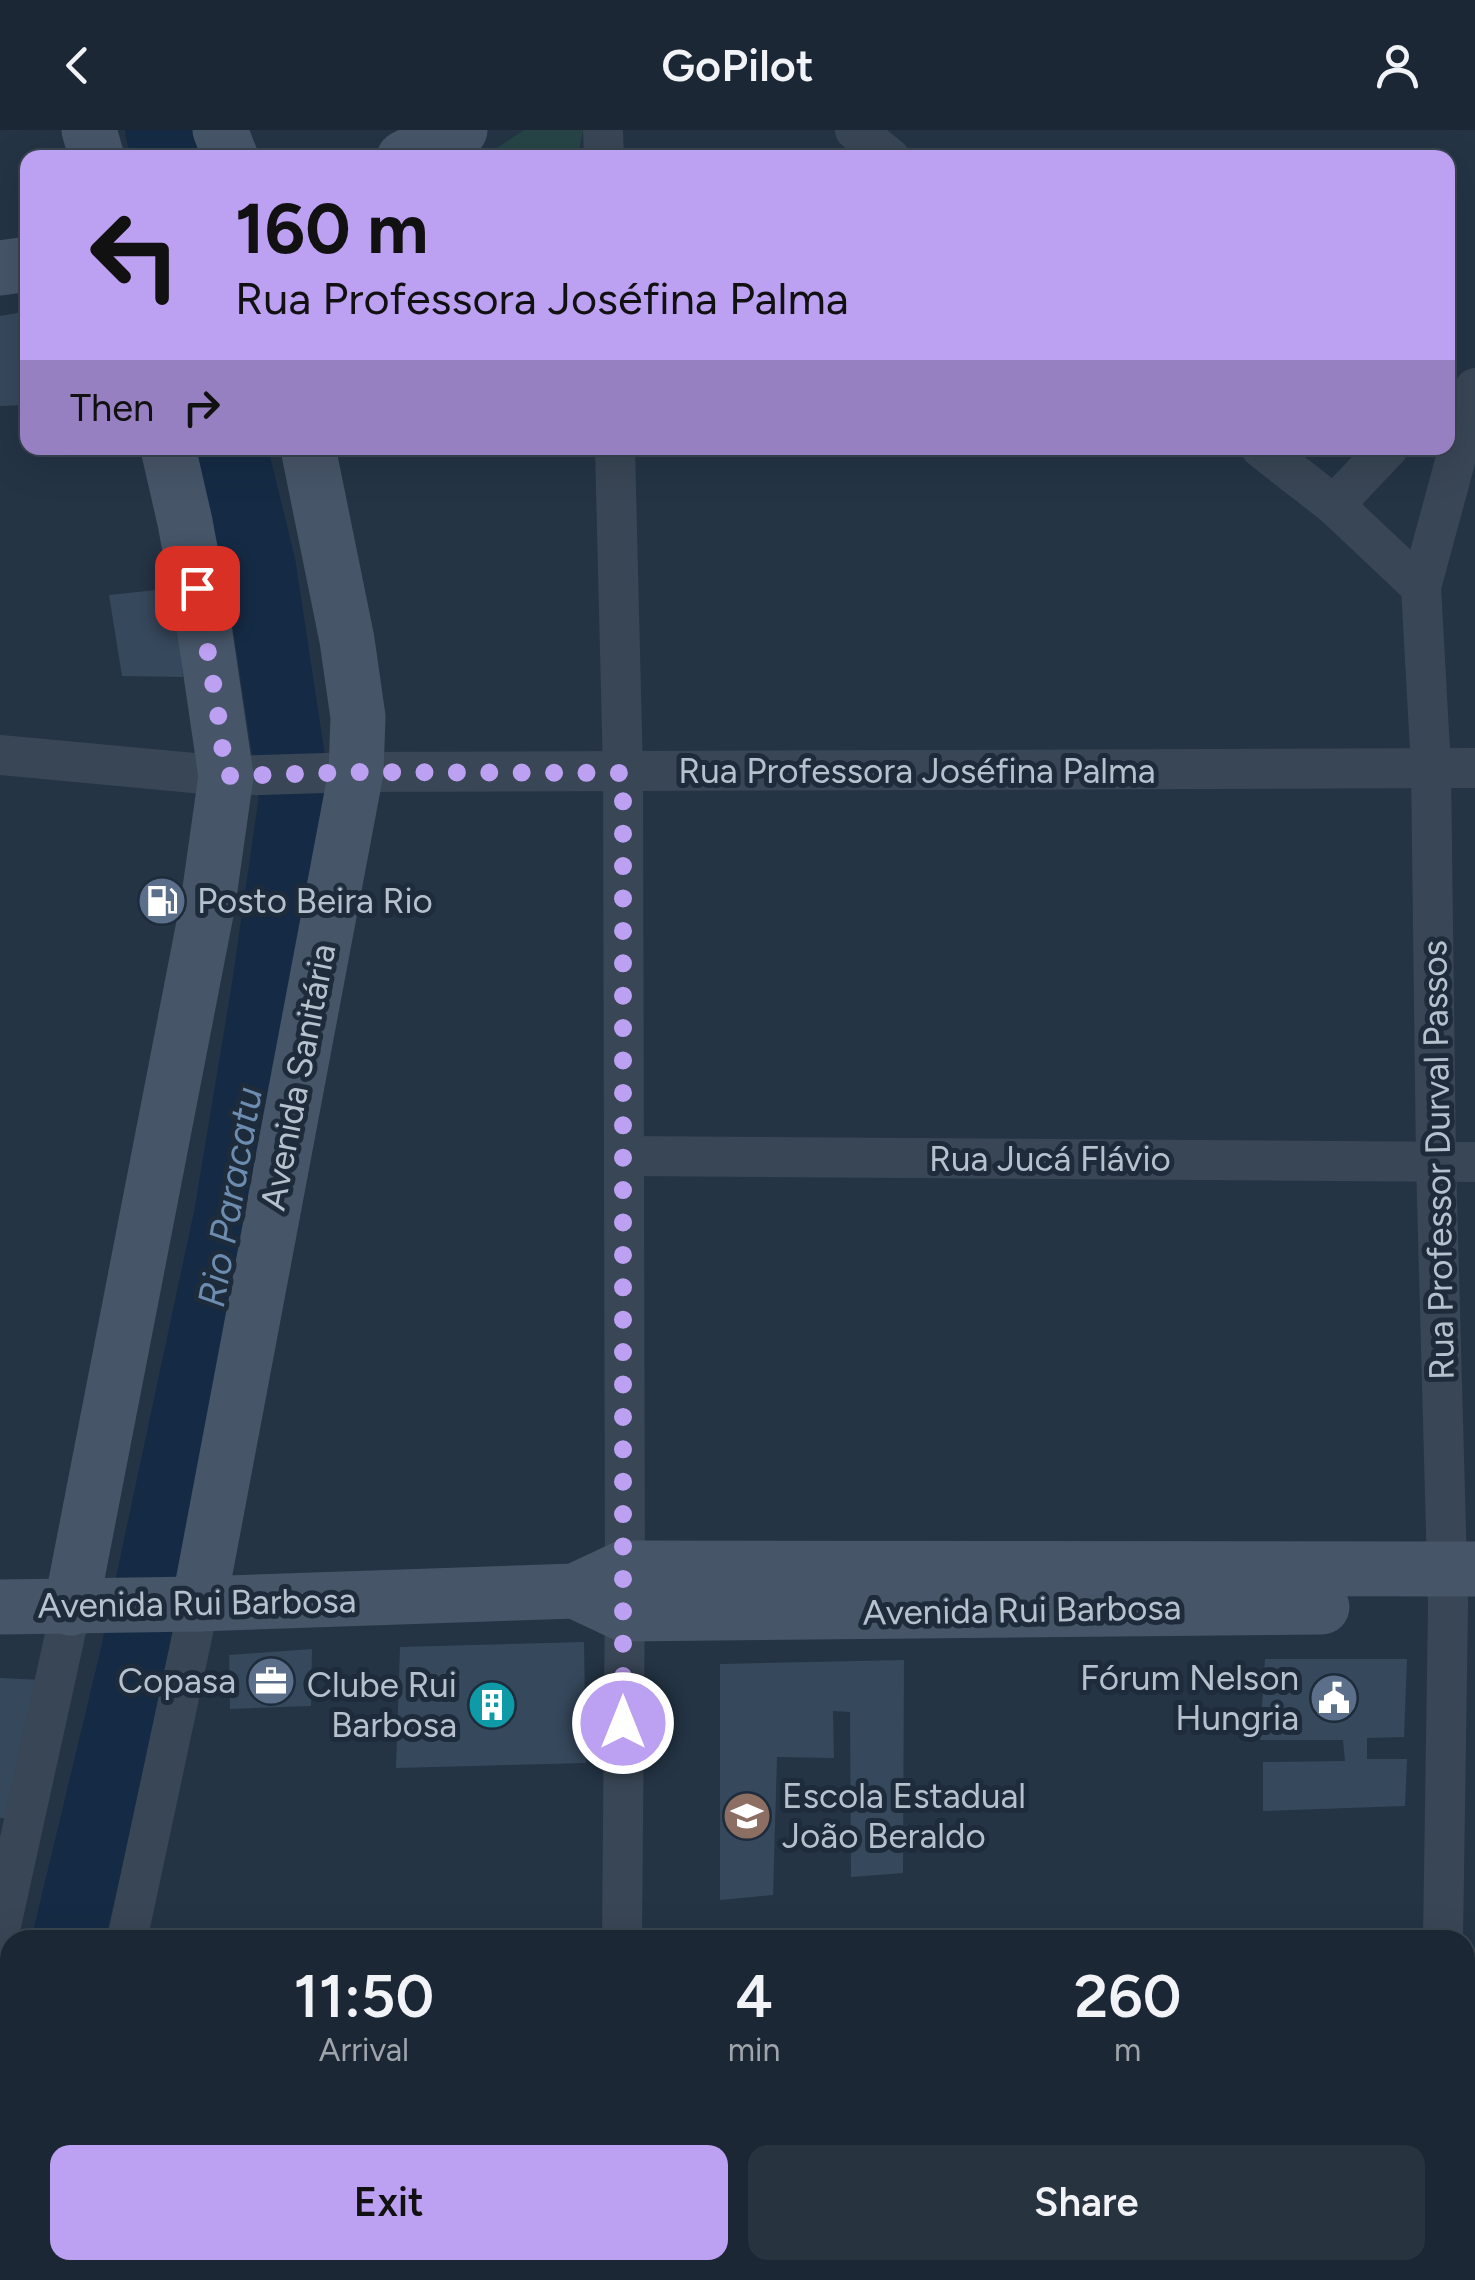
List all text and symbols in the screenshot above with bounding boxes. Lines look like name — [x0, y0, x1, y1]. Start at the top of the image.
icon: back — [50, 38, 105, 93]
text: GoPilot — [661, 38, 814, 92]
icon: person — [1370, 38, 1425, 93]
text: 160 m — [235, 186, 428, 271]
icon: left — [70, 190, 200, 320]
text: Rua Professora Joséfina Palma — [235, 271, 849, 325]
icon: right — [174, 380, 229, 435]
text: Then — [70, 385, 154, 431]
pin — [155, 546, 240, 631]
icon: arrive — [170, 561, 225, 616]
street label: Rua Professora Joséfina Palma — [678, 750, 1156, 792]
fuel station icon: Posto Beira Rio — [136, 875, 188, 927]
place label: Posto Beira Rio — [197, 880, 433, 922]
street label: Avenida Sanitária — [252, 940, 344, 1214]
street label: Rua Professor Durval Passos — [1413, 940, 1463, 1380]
water label: Rio Paracatu — [188, 1084, 272, 1310]
street label: Rua Jucá Flávio — [929, 1138, 1171, 1180]
street label: Avenida Rui Barbosa — [37, 1579, 357, 1627]
street label: Avenida Rui Barbosa — [862, 1586, 1182, 1634]
office icon: Copasa — [245, 1655, 297, 1707]
place label: Fórum Nelson Hungria — [1080, 1657, 1299, 1739]
place label: Copasa — [118, 1660, 236, 1702]
place label: Clube Rui Barbosa — [307, 1664, 457, 1746]
position arrow — [571, 1671, 675, 1775]
public building icon: Fórum Nelson Hungria — [1308, 1672, 1360, 1724]
building icon: Clube Rui Barbosa — [466, 1679, 518, 1731]
place label: Escola Estadual João Beraldo — [782, 1775, 1026, 1857]
school or university icon: Escola Estadual João Beraldo — [721, 1790, 773, 1842]
text: 11:50 — [294, 1960, 434, 2032]
text: 4 — [735, 1960, 773, 2032]
text: 260 — [1074, 1960, 1181, 2032]
text: Arrival — [319, 2031, 409, 2069]
text: min — [728, 2031, 780, 2069]
text: m — [1114, 2031, 1141, 2069]
button: Exit — [50, 2145, 728, 2260]
button: Share — [748, 2145, 1425, 2260]

